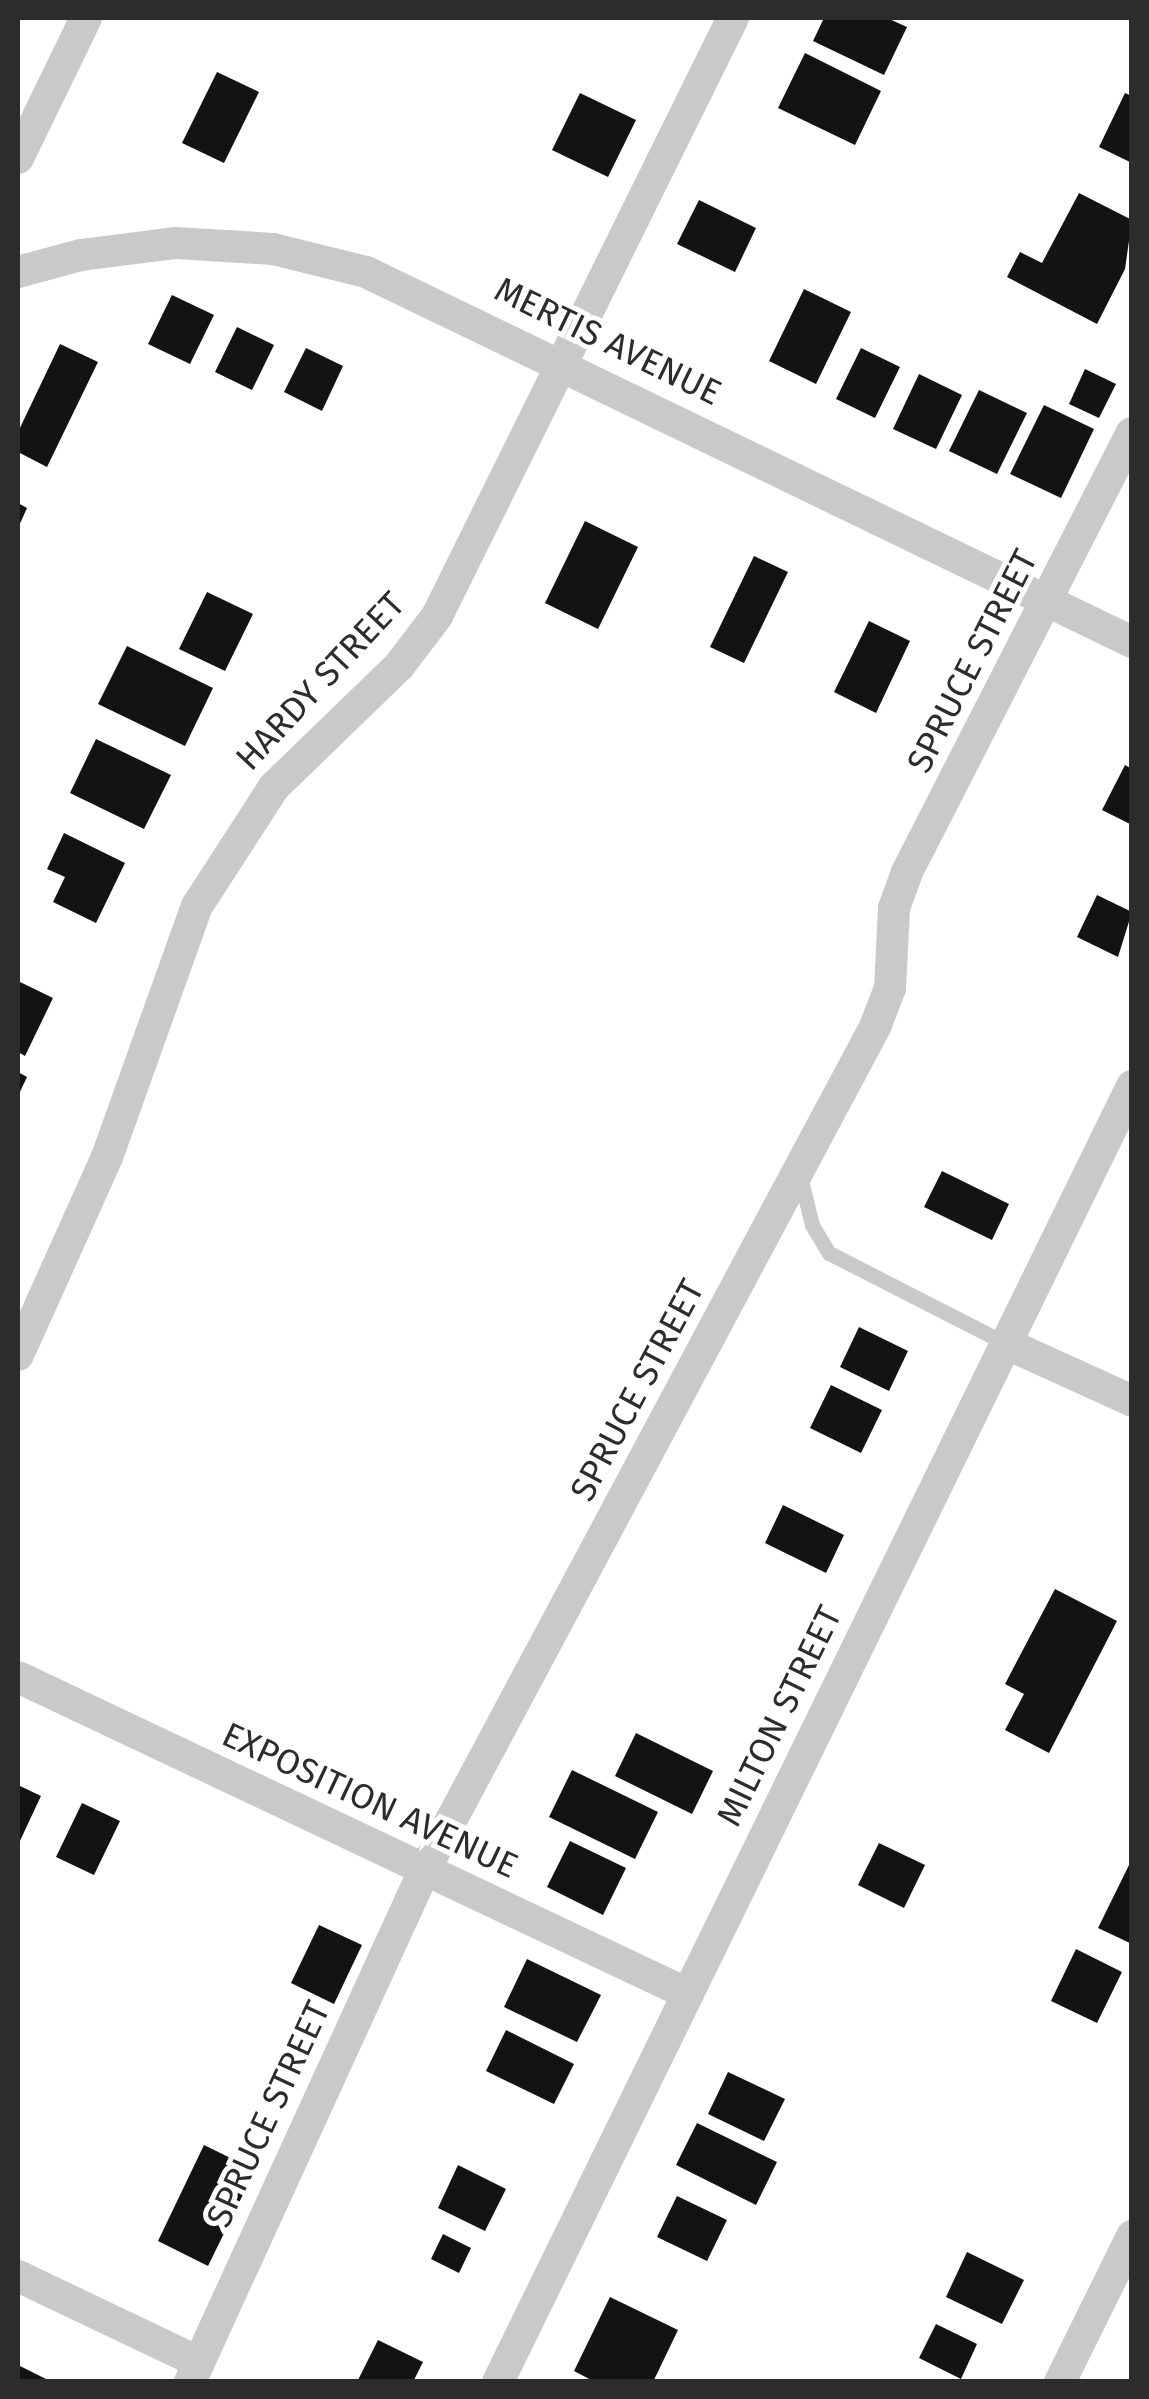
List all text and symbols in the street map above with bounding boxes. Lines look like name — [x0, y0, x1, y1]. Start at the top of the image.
street label: MERTIS AVENUE — [488, 268, 728, 414]
street label: SPRUCE STREET — [898, 543, 1046, 779]
street label: HARDY STREET — [227, 583, 413, 779]
street label: SPRUCE STREET — [561, 1272, 713, 1508]
street label: MILTON STREET — [708, 1599, 850, 1833]
street label: EXPOSITION AVENUE — [216, 1713, 524, 1887]
street label: SPRUCE STREET — [197, 1994, 339, 2234]

